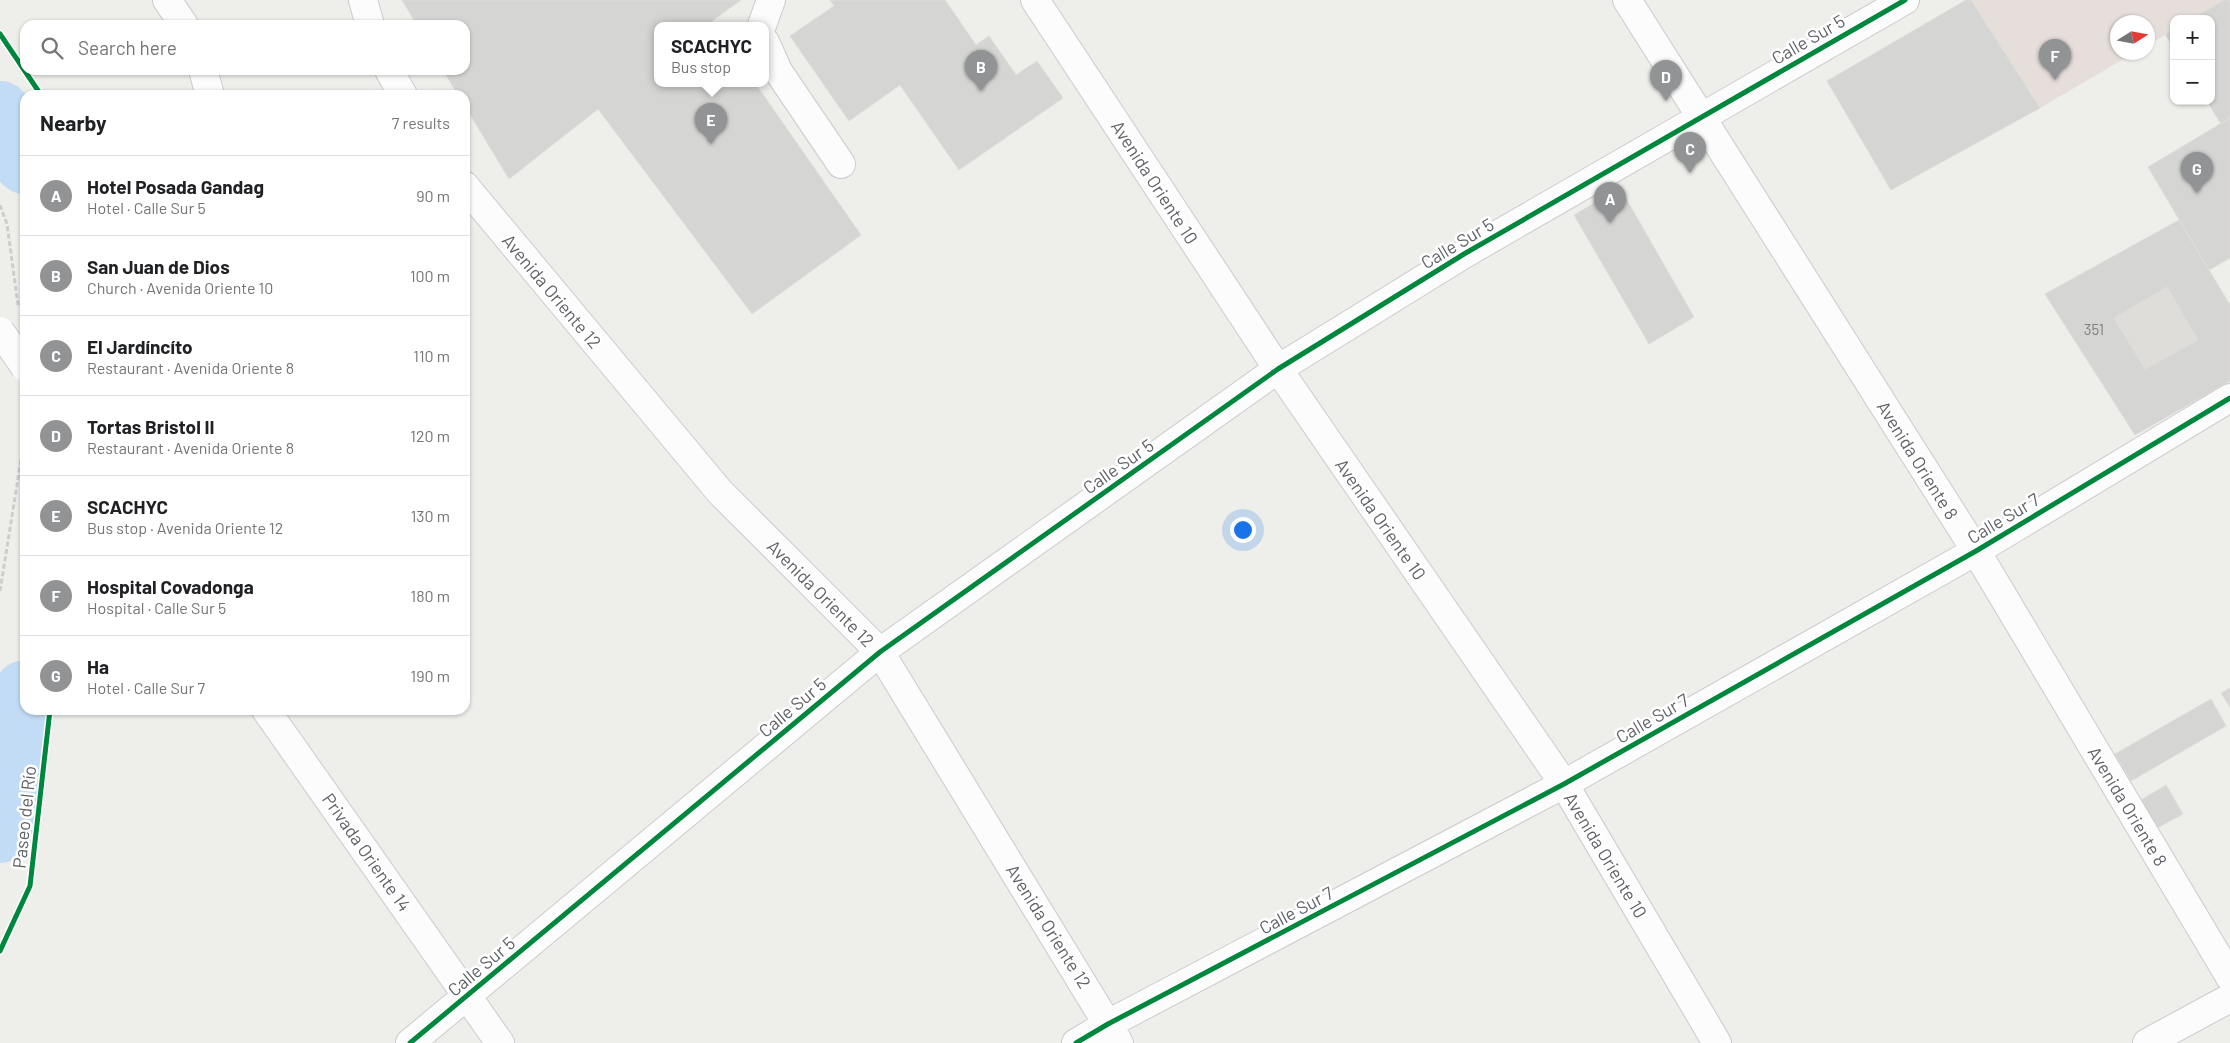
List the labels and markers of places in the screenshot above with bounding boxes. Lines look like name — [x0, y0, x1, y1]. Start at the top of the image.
pin: F — [2039, 39, 2071, 80]
pin: B — [965, 50, 997, 91]
pin: D — [1650, 60, 1682, 101]
pin: E — [695, 103, 727, 144]
pin: C — [1674, 132, 1706, 173]
pin: G — [2181, 152, 2213, 193]
pin: A — [1594, 182, 1626, 223]

